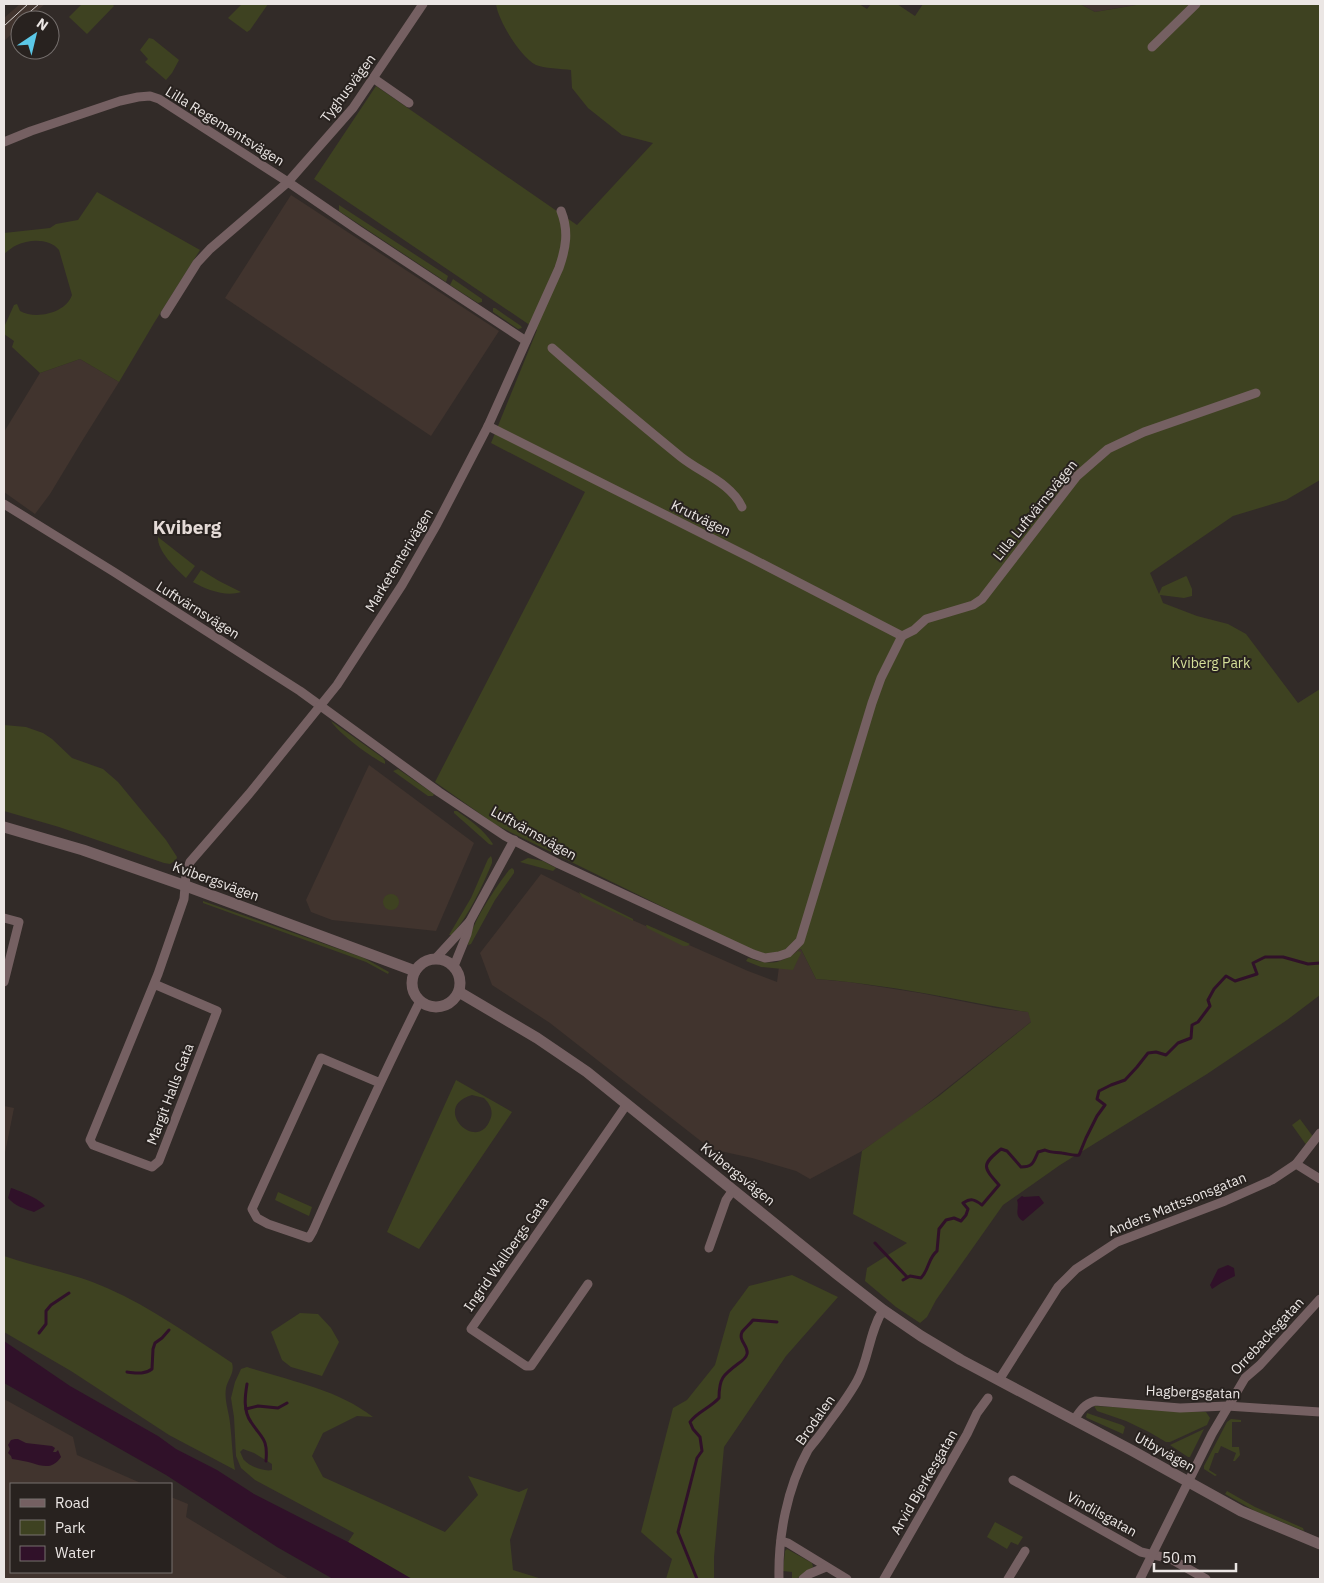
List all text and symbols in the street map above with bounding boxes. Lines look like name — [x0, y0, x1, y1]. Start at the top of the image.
north arrow — [10, 10, 60, 60]
text: N — [33, 14, 52, 35]
street label: Tyghusvägen — [316, 50, 380, 126]
street label: Lilla Regementsvägen — [162, 82, 288, 170]
street label: Lilla Luftvärnsvägen — [989, 456, 1081, 564]
street label: Krutvägen — [668, 496, 734, 540]
street label: Marketenterivägen — [361, 505, 437, 615]
district label: Kviberg — [153, 515, 222, 539]
street label: Luftvärnsvägen — [153, 577, 243, 643]
park label: Kviberg Park — [1172, 654, 1251, 672]
street label: Luftvärnsvägen — [488, 802, 580, 864]
street label: Kvibergsvägen — [170, 857, 262, 905]
street label: Margit Halls Gata — [142, 1040, 198, 1147]
street label: Kvibergsvägen — [697, 1138, 779, 1210]
street label: Anders Mattssonsgatan — [1105, 1168, 1249, 1240]
street label: Ingrid Wallbergs Gata — [460, 1193, 553, 1315]
street label: Orrebacksgatan — [1226, 1293, 1308, 1379]
street label: Hagbergsgatan — [1145, 1381, 1241, 1403]
street label: Brodalen — [791, 1391, 839, 1449]
street label: Arvid Bjerkesgatan — [887, 1426, 961, 1538]
street label: Utbyvägen — [1131, 1428, 1199, 1476]
legend — [10, 1483, 172, 1573]
street label: Vindilsgatan — [1064, 1487, 1140, 1541]
text: Road — [55, 1493, 90, 1512]
text: Park — [55, 1518, 85, 1537]
scale bar — [1154, 1540, 1236, 1572]
text: Water — [55, 1543, 96, 1562]
text: 50 m — [1162, 1548, 1197, 1567]

